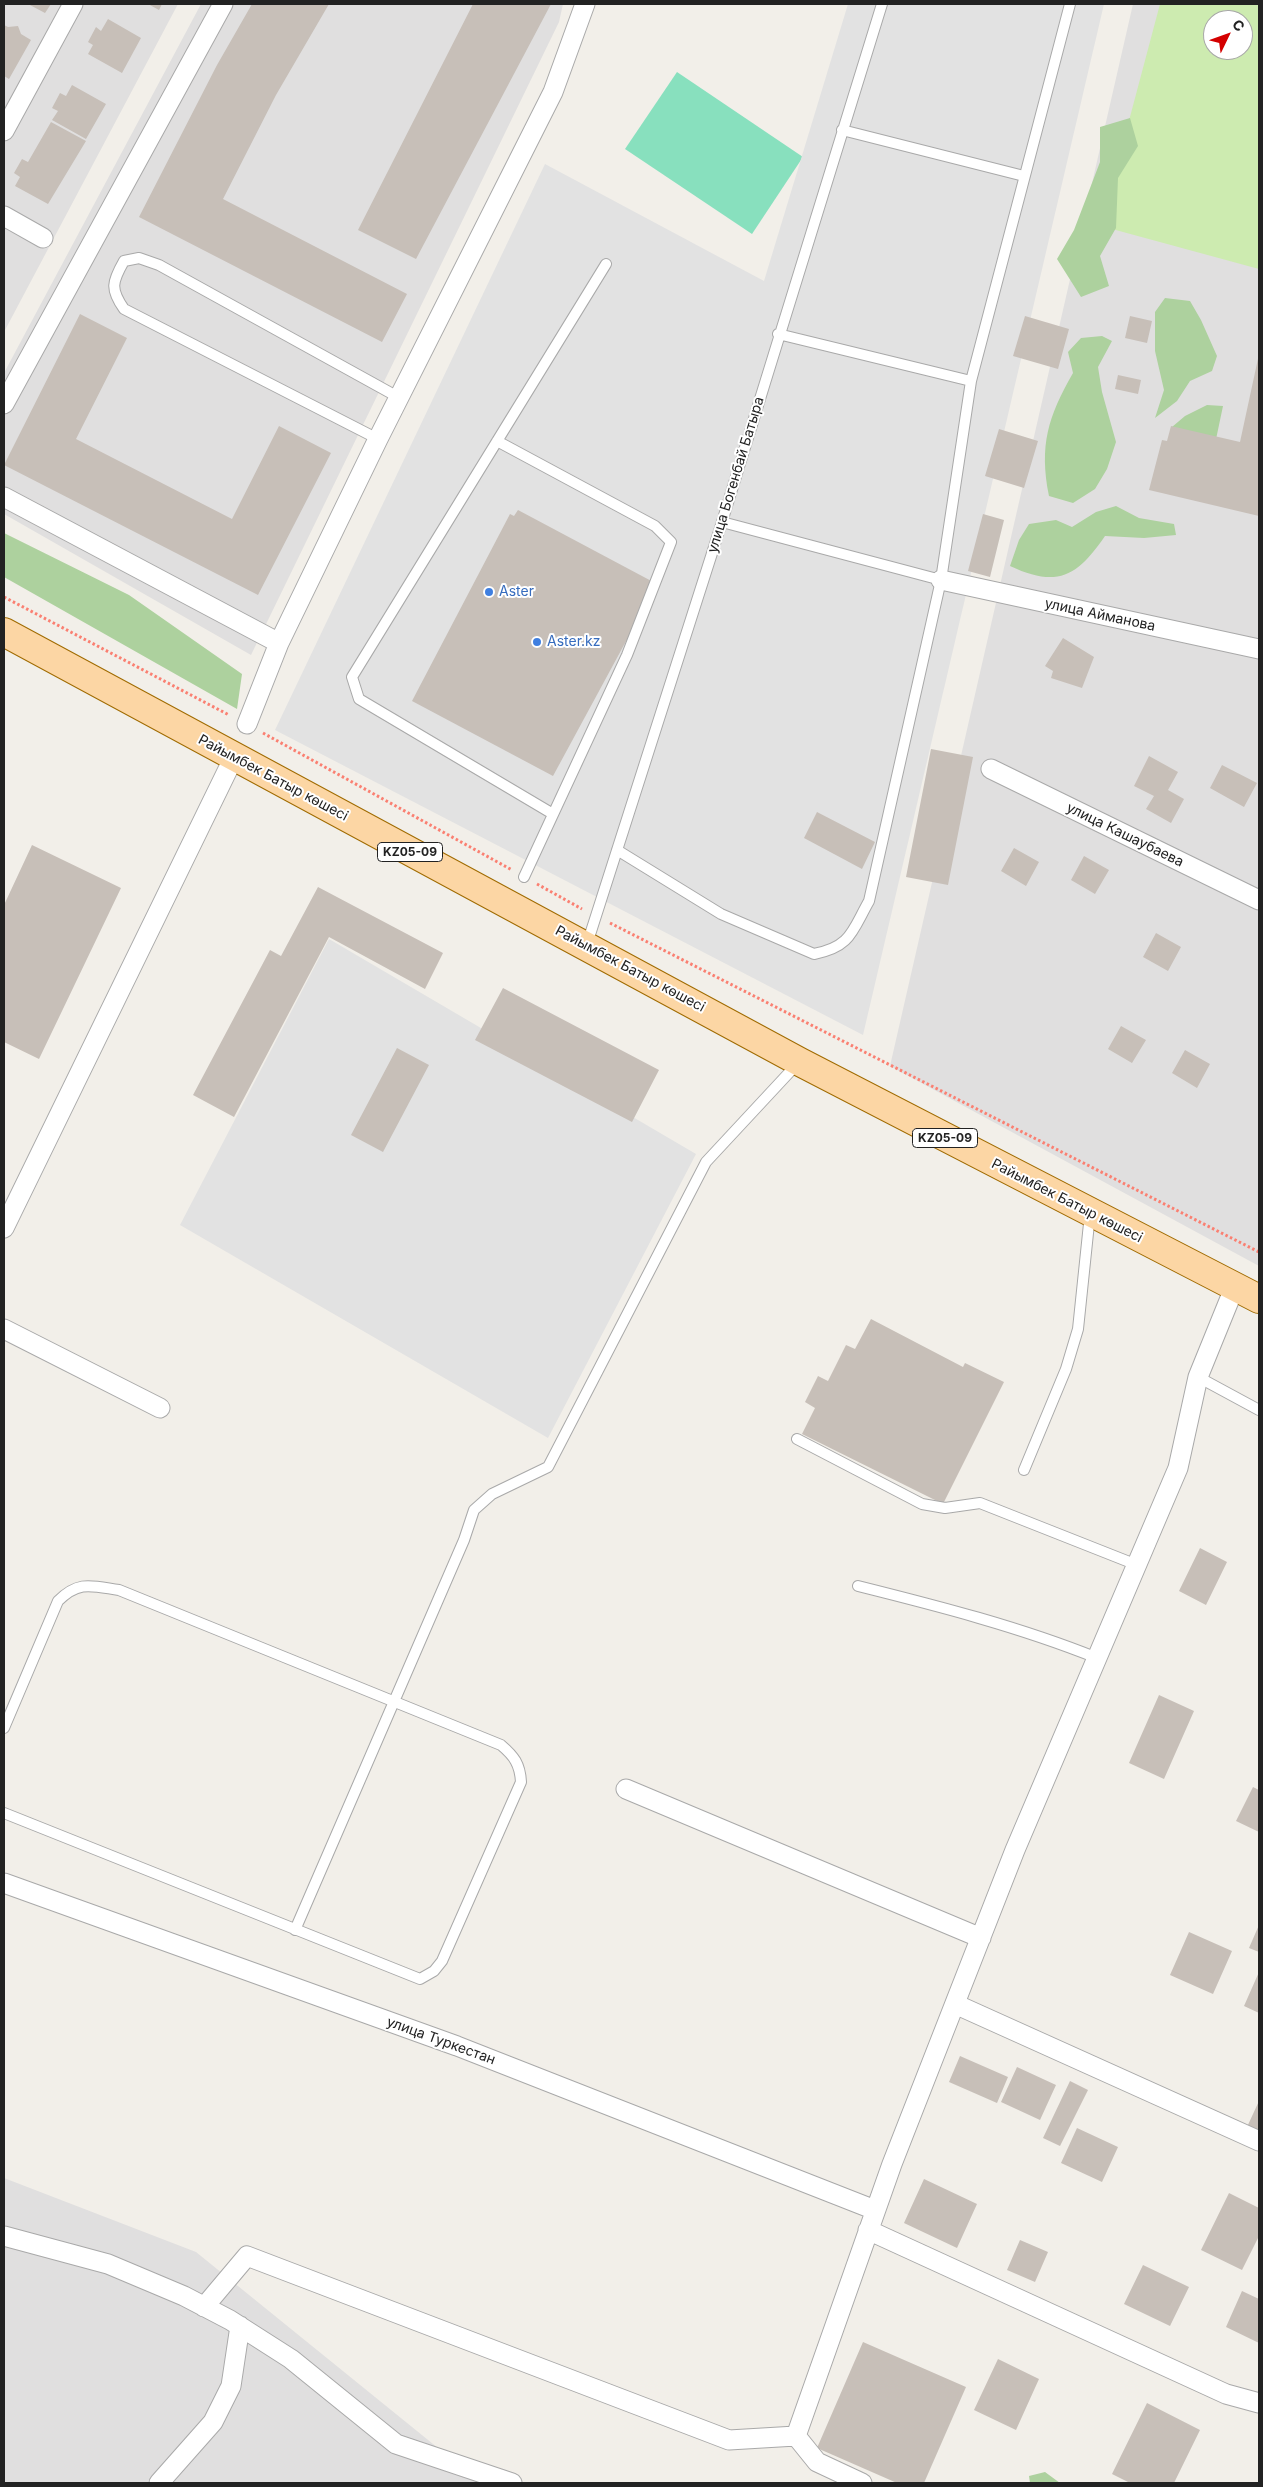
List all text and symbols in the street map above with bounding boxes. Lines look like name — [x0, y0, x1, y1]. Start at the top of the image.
north arrow — [1203, 10, 1253, 60]
text: С — [1229, 16, 1249, 35]
street label: улица Богенбай Батыра — [704, 395, 768, 555]
place label: Aster — [499, 584, 534, 600]
marker: Aster — [483, 586, 495, 598]
street label: улица Айманова — [1043, 595, 1157, 635]
place label: Aster.kz — [547, 634, 600, 650]
marker: Aster.kz — [531, 636, 543, 648]
street label: Райымбек Батыр көшесі — [195, 731, 351, 825]
street label: улица Кашаубаева — [1064, 799, 1186, 871]
road number: KZ05-09 — [378, 842, 442, 862]
street label: Райымбек Батыр көшесі — [552, 922, 708, 1016]
road number: KZ05-09 — [912, 1128, 978, 1148]
street label: Райымбек Батыр көшесі — [989, 1156, 1145, 1246]
street label: улица Туркестан — [384, 2014, 498, 2068]

